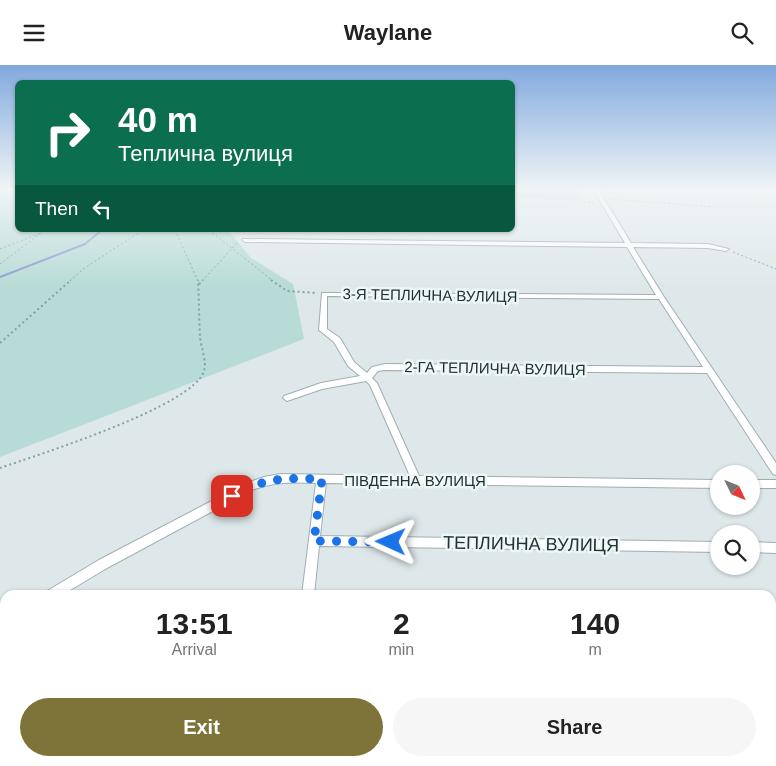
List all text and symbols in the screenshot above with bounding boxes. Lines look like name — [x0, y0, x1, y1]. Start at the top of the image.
icon: menu — [20, 19, 48, 47]
icon: search — [728, 19, 756, 47]
text: Waylane — [344, 20, 432, 45]
icon: right — [35, 100, 100, 165]
text: 40 m — [118, 100, 198, 139]
text: Теплична вулиця — [118, 141, 293, 166]
icon: left — [88, 195, 116, 223]
text: Then — [35, 198, 78, 219]
street label: 3-Я ТЕПЛИЧНА ВУЛИЦЯ — [342, 285, 518, 305]
street label: 2-ГА ТЕПЛИЧНА ВУЛИЦЯ — [404, 358, 586, 378]
north arrow — [710, 465, 760, 515]
map controls — [710, 465, 760, 575]
street label: ПІВДЕННА ВУЛИЦЯ — [344, 472, 486, 489]
pin — [211, 475, 253, 517]
icon: arrive — [218, 482, 246, 510]
position arrow — [364, 515, 416, 567]
button: search — [710, 525, 760, 575]
street label: ТЕПЛИЧНА ВУЛИЦЯ — [443, 532, 619, 556]
text: 13:51 — [156, 607, 233, 640]
text: 2 — [393, 607, 410, 640]
text: 140 — [570, 607, 620, 640]
text: Arrival — [172, 641, 217, 658]
text: min — [388, 641, 414, 658]
text: m — [588, 641, 602, 658]
button: Exit — [20, 698, 383, 756]
button: Share — [393, 698, 756, 756]

